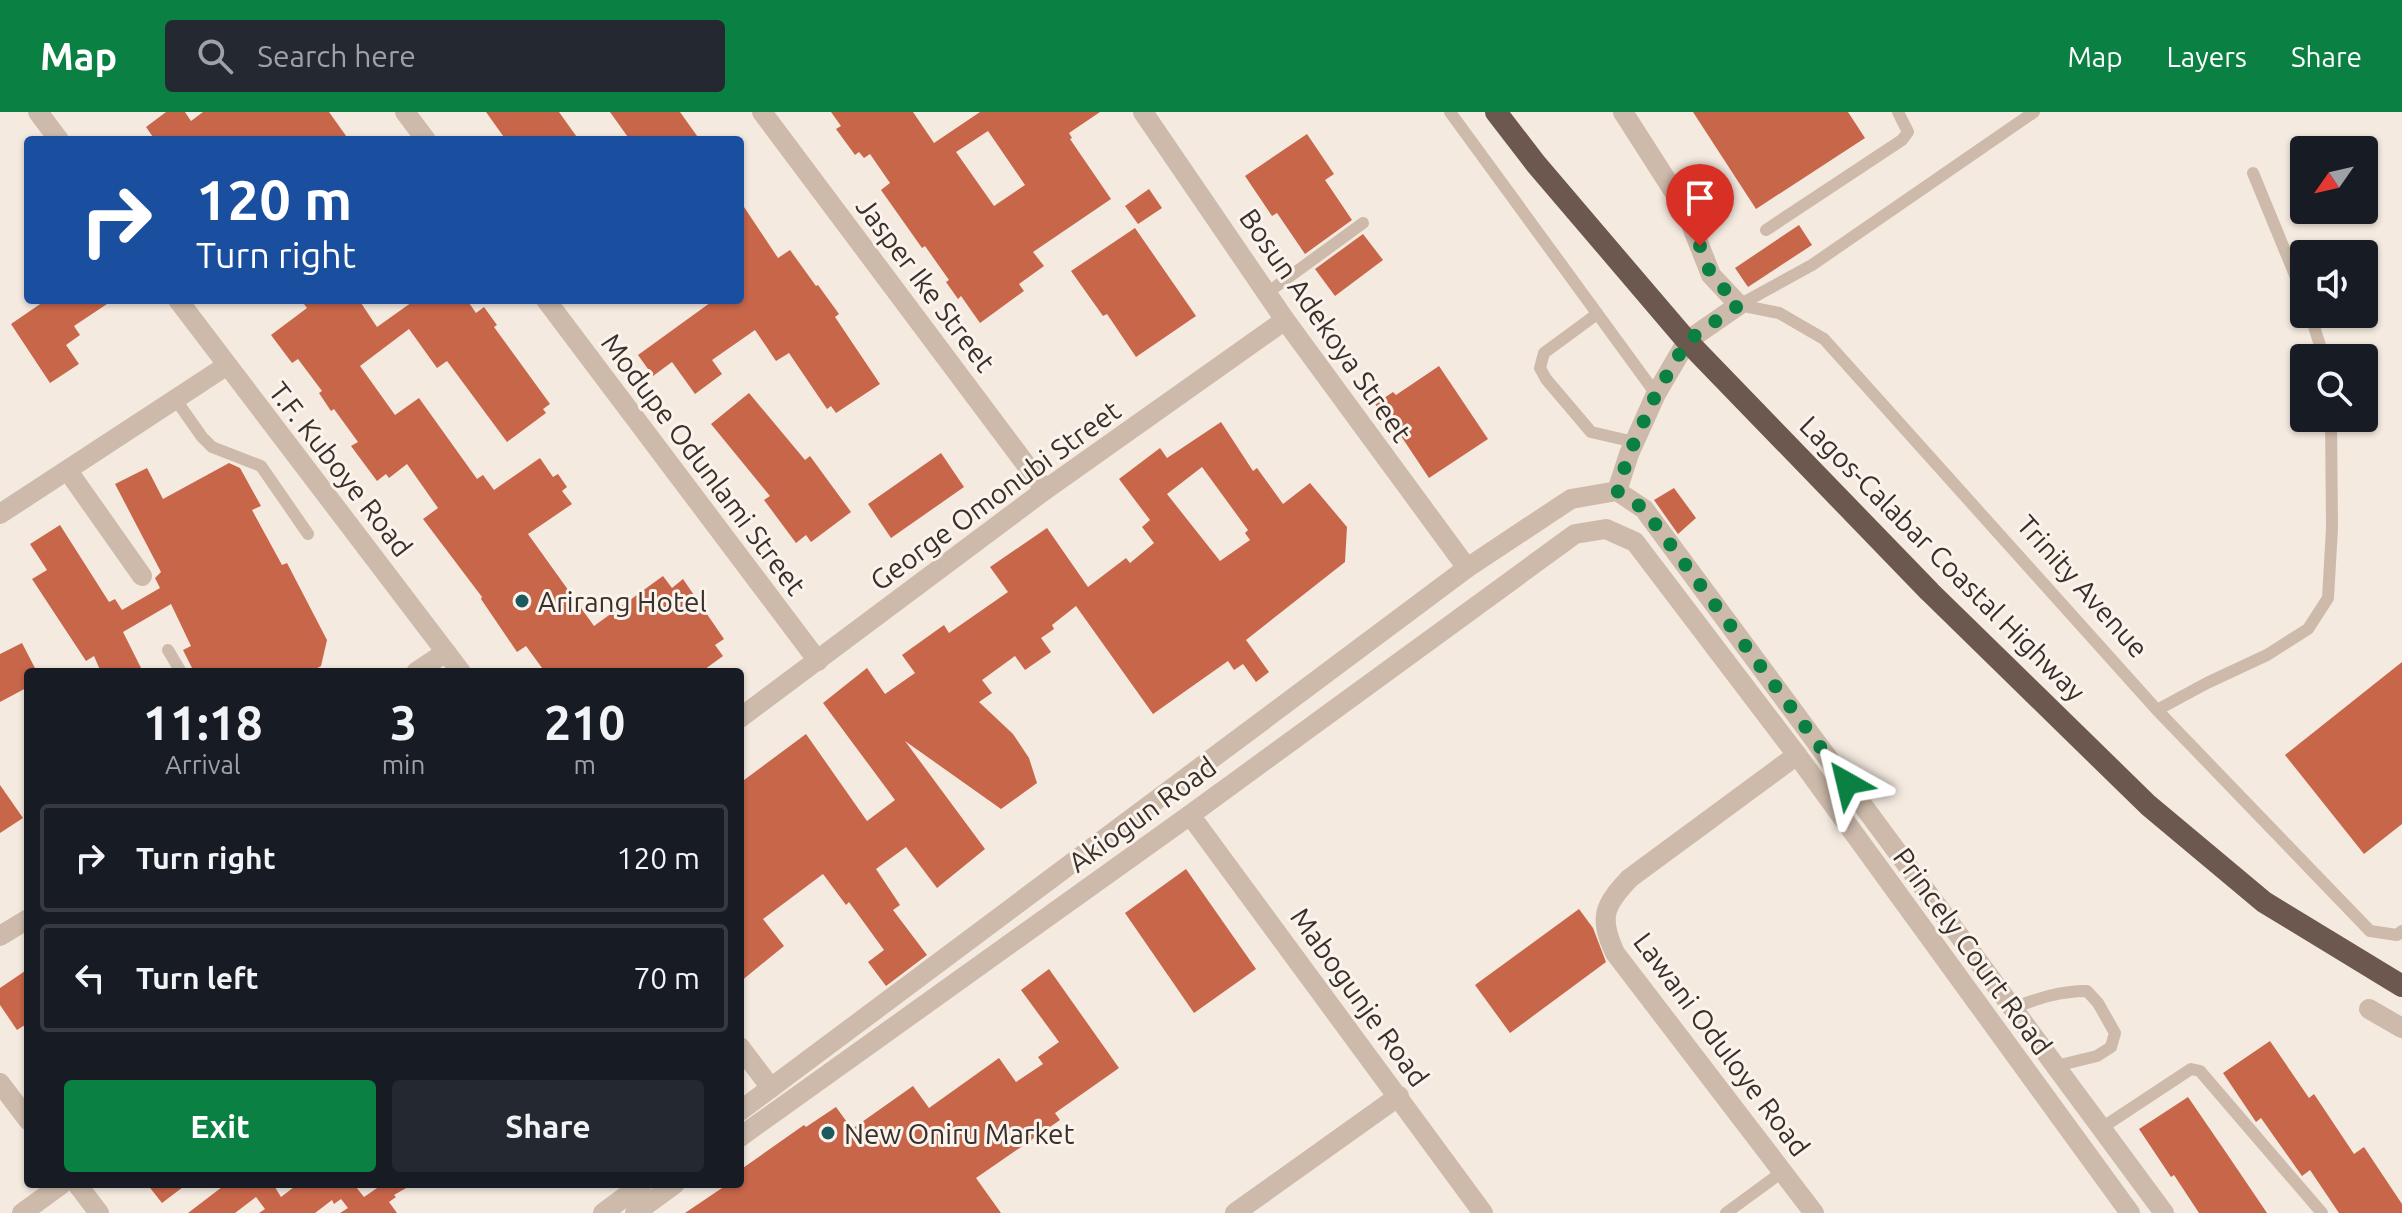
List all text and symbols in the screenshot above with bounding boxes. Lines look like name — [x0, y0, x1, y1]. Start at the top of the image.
search box — [165, 20, 725, 92]
icon: search — [193, 34, 237, 78]
text: Map — [40, 35, 117, 77]
text: Search here — [257, 39, 416, 73]
text: Map — [2067, 41, 2123, 72]
text: Layers — [2167, 41, 2247, 72]
text: Share — [2291, 41, 2362, 72]
north arrow — [2290, 136, 2378, 224]
map controls — [2290, 136, 2378, 432]
pin — [1666, 164, 1734, 246]
icon: right — [64, 168, 168, 272]
text: 120 m — [196, 168, 352, 231]
icon: arrive — [1678, 176, 1722, 220]
street label: Jasper Ike Street — [850, 191, 1002, 377]
street label: Bosun Adekoya Street — [1234, 203, 1418, 447]
text: Turn right — [196, 234, 356, 275]
button: sound — [2290, 240, 2378, 328]
street label: Modupe Odunlami Street — [596, 327, 812, 601]
button: search — [2290, 344, 2378, 432]
street label: T.F. Kuboye Road — [263, 376, 419, 562]
street label: George Omonubi Street — [864, 394, 1126, 596]
street label: Lagos-Calabar Coastal Highway — [1794, 409, 2092, 707]
street label: Trinity Avenue — [2011, 509, 2155, 663]
place label: Arirang Hotel — [538, 586, 707, 617]
marker: Arirang Hotel — [513, 592, 531, 610]
text: 11:18 — [143, 695, 263, 749]
text: 3 — [390, 695, 417, 749]
text: 210 — [544, 695, 625, 749]
position arrow — [1805, 741, 1889, 825]
text: Arrival — [165, 750, 241, 779]
text: min — [382, 750, 425, 779]
text: m — [573, 750, 596, 779]
street label: Akiogun Road — [1062, 750, 1222, 878]
icon: right — [68, 836, 112, 880]
text: Turn right — [136, 841, 276, 875]
text: 120 m — [616, 841, 700, 875]
street label: Princely Court Road — [1888, 842, 2058, 1060]
street label: Mabogunje Road — [1285, 902, 1435, 1092]
street label: Lawani Oduloye Road — [1628, 926, 1816, 1162]
icon: left — [68, 956, 112, 1000]
text: Turn left — [136, 961, 258, 995]
text: 70 m — [633, 961, 700, 995]
button: Exit — [64, 1080, 376, 1172]
button: Share — [392, 1080, 704, 1172]
place label: New Oniru Market — [844, 1118, 1075, 1149]
marker: New Oniru Market — [819, 1124, 837, 1142]

